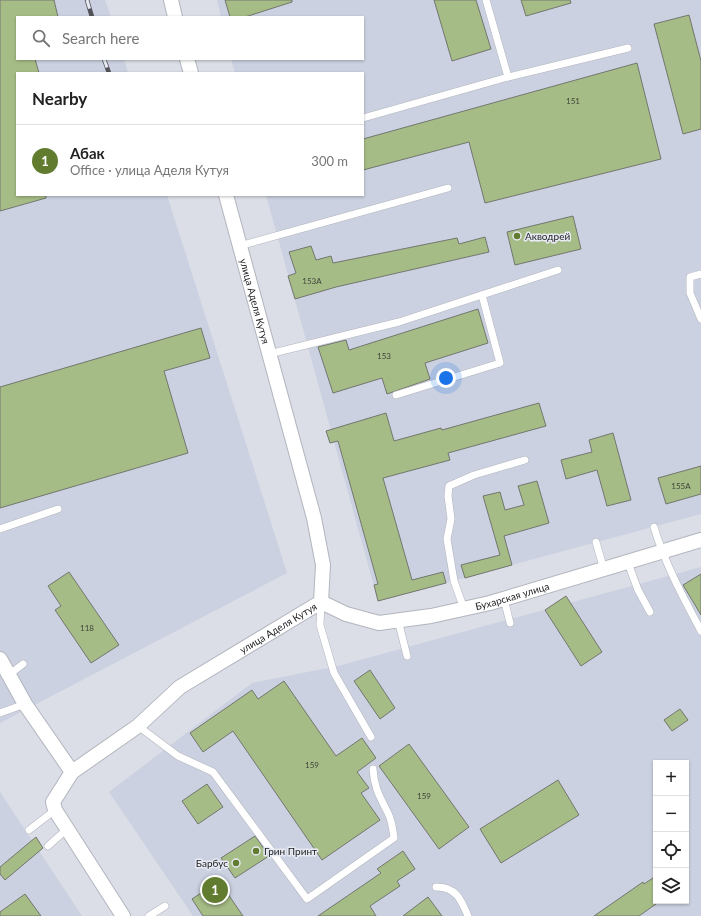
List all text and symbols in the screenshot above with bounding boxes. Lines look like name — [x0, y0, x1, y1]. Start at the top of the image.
search box — [16, 16, 364, 60]
icon: search — [30, 27, 52, 49]
text: Search here — [62, 29, 139, 47]
text: Nearby — [32, 88, 87, 109]
house number: 151 — [566, 96, 580, 106]
text: Абак — [70, 144, 105, 162]
text: 1 — [41, 153, 49, 169]
text: 300 m — [311, 153, 348, 169]
text: Office · улица Аделя Кутуя — [70, 162, 229, 178]
place label: Акводрей — [525, 230, 570, 242]
marker: Акводрей — [512, 231, 522, 241]
street label: улица Аделя Кутуя — [238, 257, 272, 345]
house number: 153А — [302, 276, 322, 286]
house number: 153 — [377, 351, 391, 361]
your location — [436, 368, 456, 388]
house number: 155А — [671, 481, 691, 491]
street label: Бухарская улица — [474, 580, 551, 612]
street label: улица Аделя Кутуя — [237, 600, 319, 656]
house number: 118 — [80, 623, 94, 633]
house number: 159 — [305, 760, 319, 770]
map controls — [653, 760, 689, 904]
button: + — [653, 760, 689, 796]
house number: 159 — [417, 791, 431, 801]
button: − — [653, 796, 689, 832]
button: locate — [653, 832, 689, 868]
place label: Грин Принт — [264, 845, 317, 857]
marker: Грин Принт — [251, 846, 261, 856]
place label: Барбус — [196, 857, 228, 869]
marker: Барбус — [231, 858, 241, 868]
button: layers — [653, 868, 689, 904]
pin: 1 — [202, 875, 228, 905]

